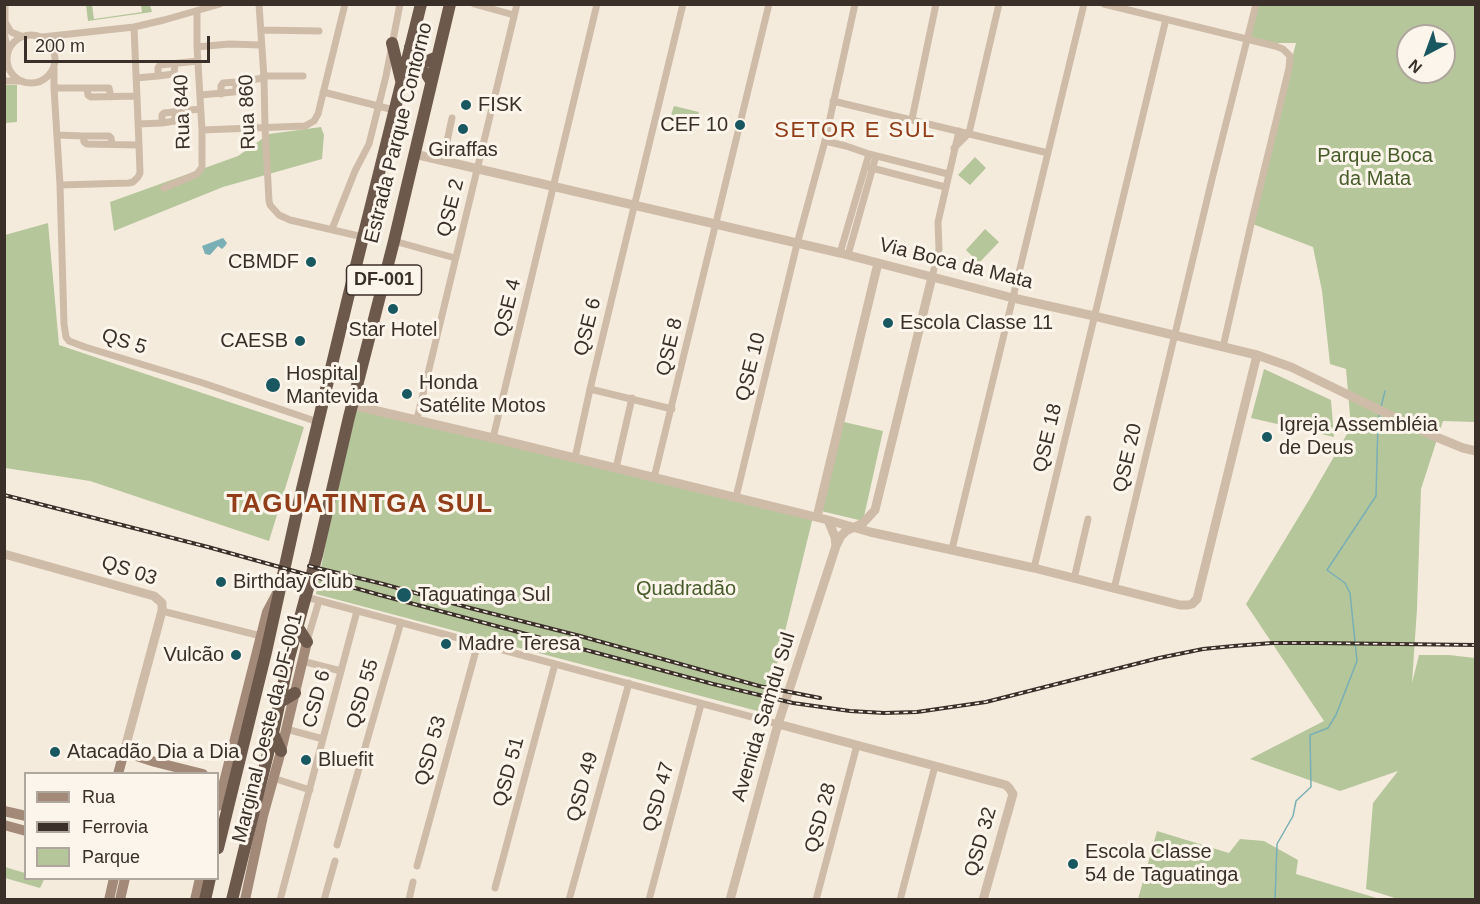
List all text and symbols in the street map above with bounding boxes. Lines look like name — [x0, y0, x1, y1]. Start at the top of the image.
street label: Estrada Parque Contorno — [360, 20, 438, 246]
scale bar — [27, 24, 213, 62]
north arrow — [1396, 24, 1456, 84]
text: 200 m — [35, 36, 85, 56]
text: N — [1405, 56, 1425, 77]
street label: Rua 840 — [170, 74, 196, 150]
street label: Rua 860 — [235, 74, 261, 150]
place label: FISK — [478, 93, 522, 117]
marker: FISK — [459, 98, 473, 112]
place label: CEF 10 — [660, 113, 728, 137]
marker: CEF 10 — [733, 118, 747, 132]
district label: SETOR E SUL — [774, 118, 936, 144]
marker: Giraffas — [456, 122, 470, 136]
place label: Giraffas — [428, 138, 498, 162]
park label: Parque Boca da Mata — [1317, 144, 1433, 191]
street label: QSE 2 — [432, 177, 470, 239]
street label: Via Boca da Mata — [877, 233, 1035, 295]
place label: CBMDF — [228, 250, 299, 274]
marker: CBMDF — [304, 255, 318, 269]
road number: DF-001 — [346, 265, 422, 295]
street label: QSE 4 — [489, 277, 527, 339]
street label: QSE 6 — [569, 296, 607, 358]
marker: Star Hotel — [386, 302, 400, 316]
place label: Escola Classe 11 — [900, 311, 1053, 335]
street label: QSE 8 — [652, 316, 688, 378]
marker: Escola Classe 11 — [881, 316, 895, 330]
place label: Star Hotel — [349, 318, 437, 342]
street label: QS 5 — [99, 324, 149, 360]
place label: CAESB — [220, 329, 288, 353]
street label: QSE 10 — [731, 330, 771, 404]
marker: CAESB — [293, 334, 307, 348]
place label: Hospital Mantevida — [286, 362, 378, 409]
place label: Honda Satélite Motos — [419, 371, 546, 418]
marker: Hospital Mantevida — [264, 376, 282, 394]
marker: Honda Satélite Motos — [400, 387, 414, 401]
street label: QSE 18 — [1028, 401, 1068, 475]
place label: Igreja Assembléia de Deus — [1279, 413, 1438, 460]
street label: QSE 20 — [1108, 421, 1148, 495]
marker: Igreja Assembléia de Deus — [1260, 430, 1274, 444]
district label: TAGUATINTGA SUL — [226, 489, 494, 521]
street label: QS 03 — [98, 551, 160, 591]
place label: Birthday Club — [233, 570, 353, 594]
marker: Birthday Club — [214, 575, 228, 589]
park label: Quadradão — [636, 577, 736, 601]
place label: Taguatinga Sul — [418, 583, 550, 607]
marker: Taguatinga Sul — [395, 586, 413, 604]
street label: Marginal Oeste da DF-001 — [228, 611, 308, 845]
street label: Avenida Samdu Sul — [727, 630, 801, 804]
place label: Madre Teresa — [458, 632, 580, 656]
marker: Madre Teresa — [439, 637, 453, 651]
place label: Vulcão — [164, 643, 224, 667]
marker: Vulcão — [229, 648, 243, 662]
street label: QSD 55 — [342, 656, 384, 732]
street label: CSD 6 — [298, 667, 336, 731]
street label: QSD 53 — [410, 714, 452, 788]
street label: QSD 51 — [488, 735, 530, 809]
place label: Atacadão Dia a Dia — [67, 740, 239, 764]
marker: Atacadão Dia a Dia — [48, 745, 62, 759]
place label: Bluefit — [318, 748, 374, 772]
street label: QSD 49 — [562, 750, 604, 824]
marker: Bluefit — [299, 753, 313, 767]
street label: QSD 47 — [638, 760, 680, 834]
legend — [24, 772, 219, 880]
street label: QSD 28 — [800, 781, 842, 855]
text: Rua — [82, 787, 115, 807]
street label: QSD 32 — [960, 804, 1002, 880]
text: Ferrovia — [82, 817, 148, 837]
place label: Escola Classe 54 de Taguatinga — [1085, 840, 1238, 887]
text: Parque — [82, 847, 140, 867]
marker: Escola Classe 54 de Taguatinga — [1066, 857, 1080, 871]

